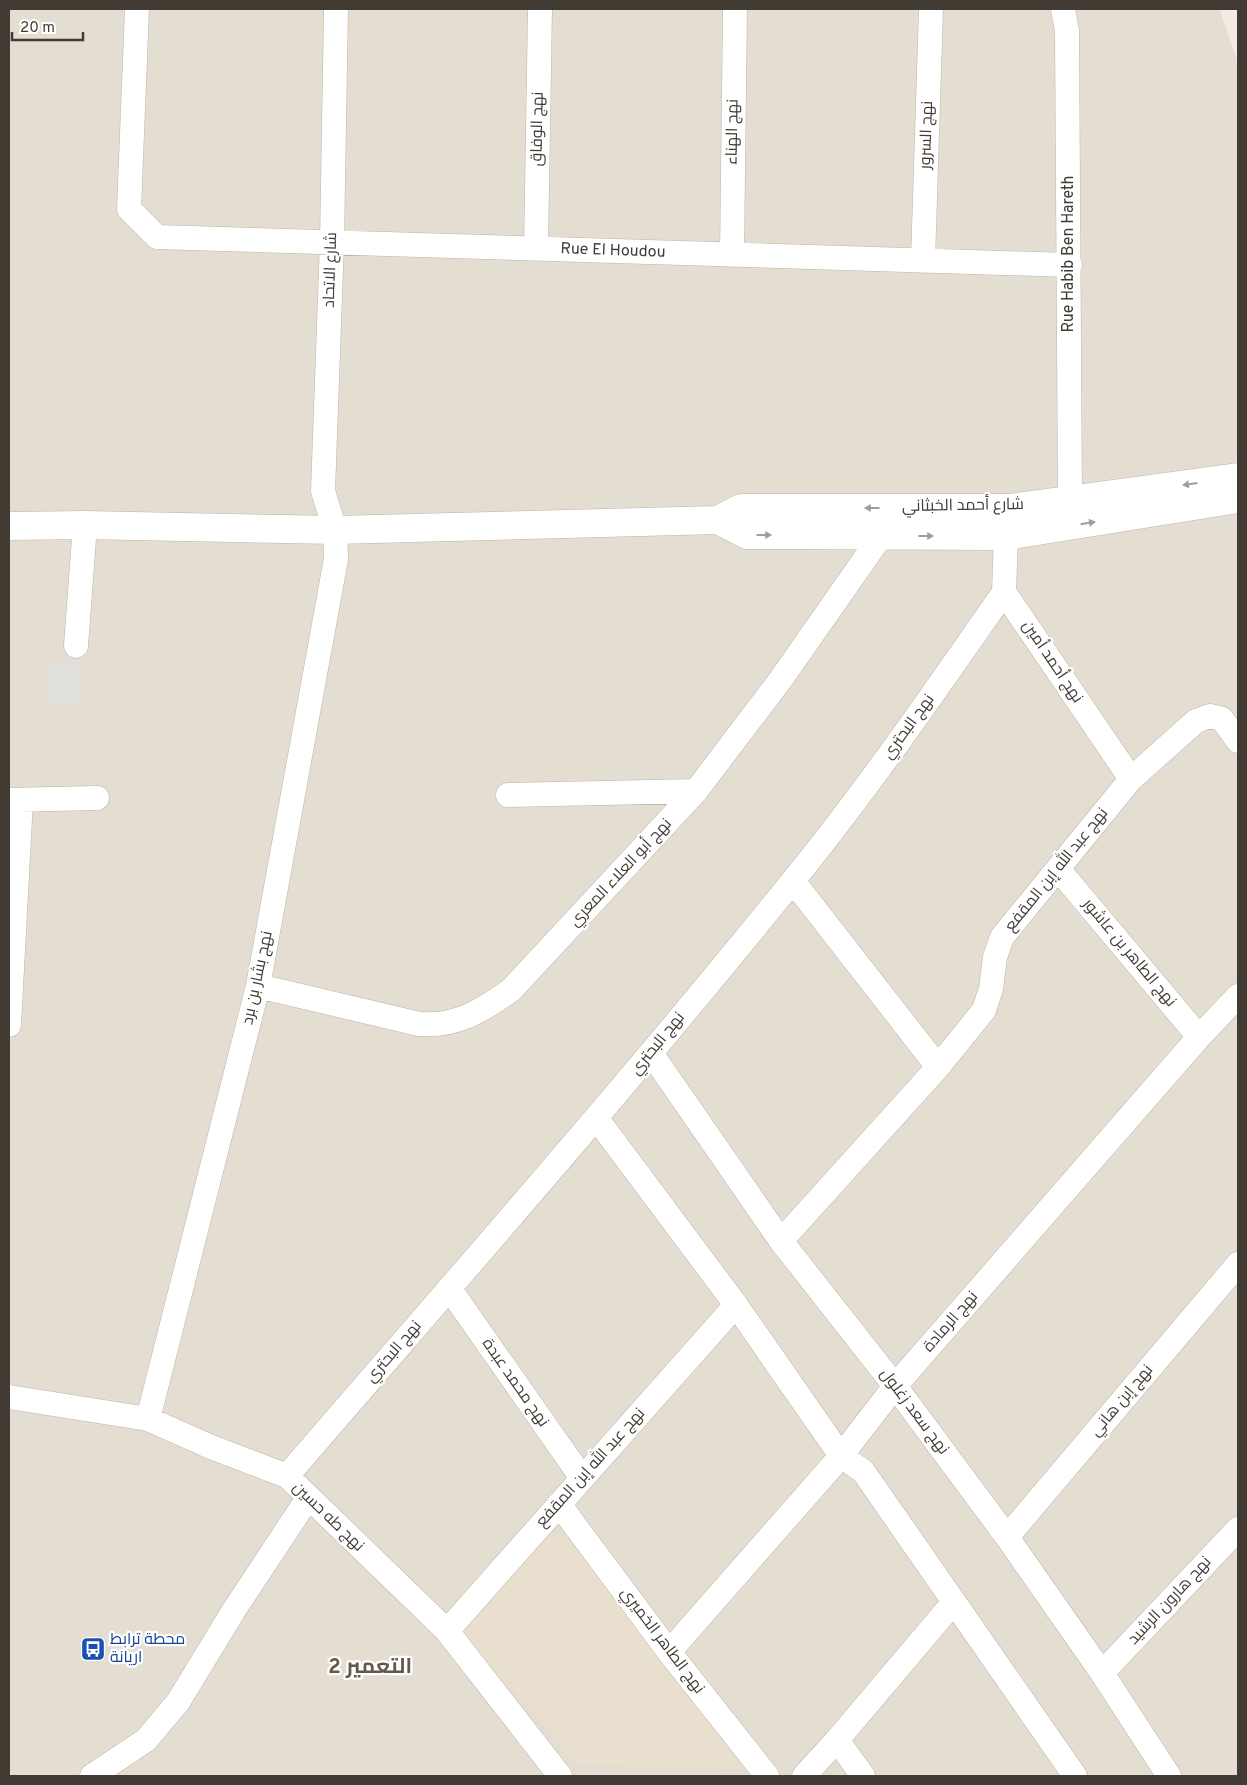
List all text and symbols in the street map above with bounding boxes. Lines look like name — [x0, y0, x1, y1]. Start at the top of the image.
scale bar — [12, 10, 84, 42]
text: 20 m — [20, 19, 55, 38]
street label: نهج الوفاق — [527, 91, 549, 167]
street label: نهج الهناء — [722, 99, 744, 165]
street label: نهج السرور — [916, 100, 938, 171]
street label: Rue Habib Ben Hareth — [1059, 175, 1079, 333]
street label: شارع الاتحاد — [320, 232, 342, 308]
street label: Rue El Houdou — [560, 239, 666, 263]
one-way arrow — [1182, 480, 1198, 488]
street label: شارع أحمد الخبثاني — [902, 494, 1024, 519]
one-way arrow — [863, 504, 879, 512]
one-way arrow — [1080, 518, 1096, 526]
one-way arrow — [756, 531, 772, 539]
one-way arrow — [918, 532, 934, 540]
street label: نهج أحمد أمين — [1017, 616, 1088, 707]
street label: نهج البحتري — [879, 691, 941, 765]
street label: نهج عبد الله إبن المقفع — [999, 803, 1113, 936]
street label: نهج أبو العلاء المعري — [565, 814, 678, 933]
street label: نهج الطاهر بن عاشور — [1077, 894, 1180, 1011]
street label: نهج بشار بن برد — [238, 929, 278, 1027]
street label: نهج البحتري — [626, 1008, 691, 1081]
street label: نهج الرمادة — [919, 1287, 983, 1357]
street label: نهج البحتري — [362, 1317, 428, 1388]
street label: نهج محمد عبدة — [477, 1335, 553, 1431]
street label: نهج إبن هاني — [1086, 1361, 1159, 1442]
street label: نهج سعد زغلول — [875, 1365, 953, 1459]
street label: نهج عبد الله إبن المقفع — [531, 1403, 650, 1532]
street label: نهج طه حسين — [288, 1478, 368, 1556]
street label: نهج هارون الرشيد — [1124, 1553, 1216, 1649]
street label: نهج الطاهر الخميري — [614, 1584, 709, 1699]
place label: محطة ترابط اريانة — [110, 1630, 185, 1668]
bus stop icon: محطة ترابط اريانة — [80, 1636, 106, 1662]
district label: التعمير 2 — [328, 1654, 412, 1681]

